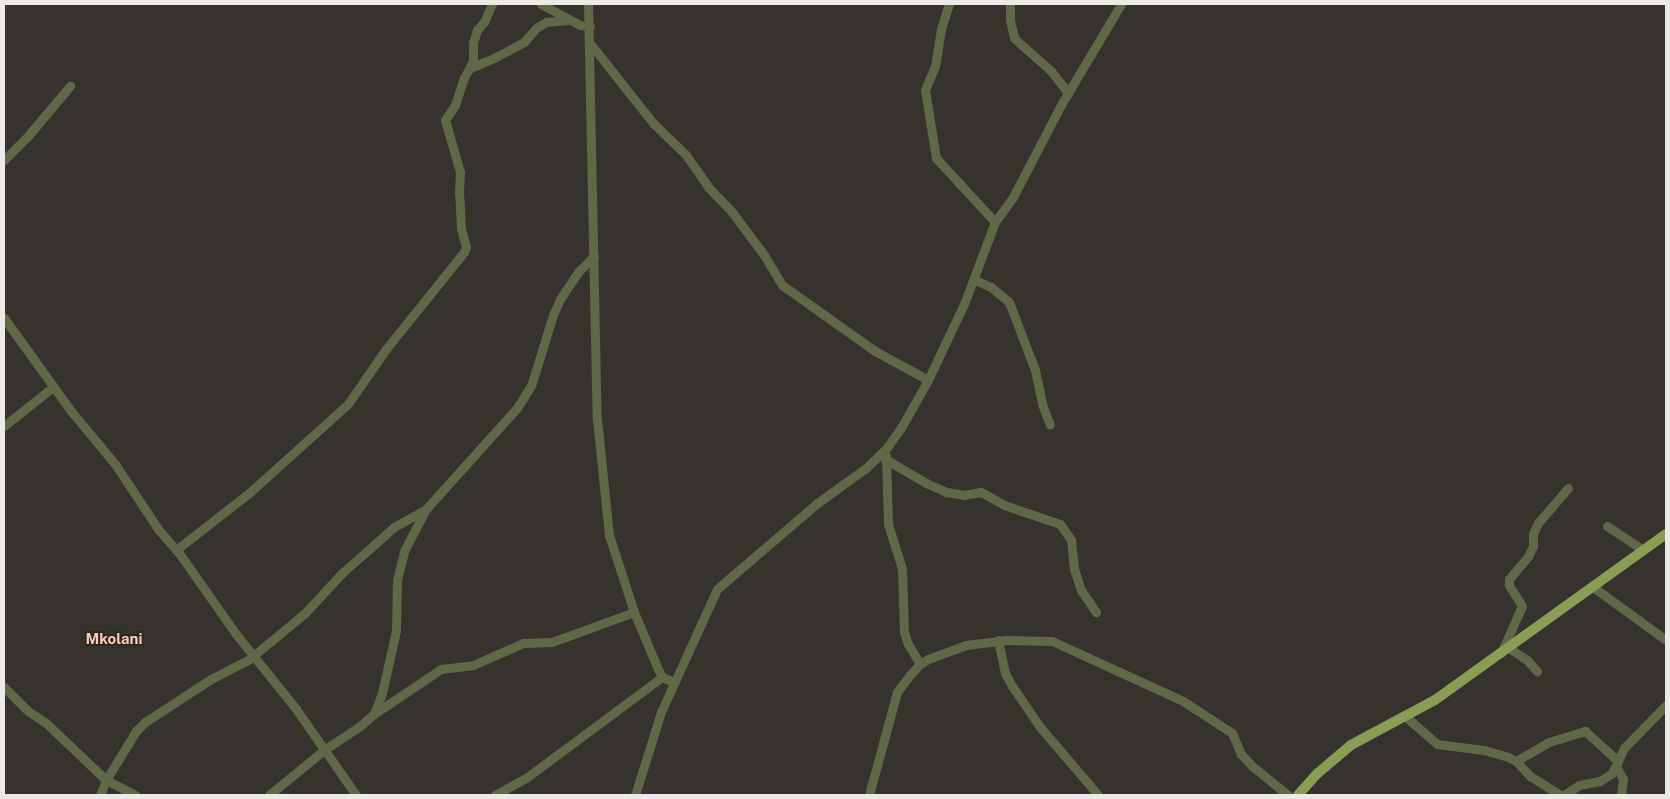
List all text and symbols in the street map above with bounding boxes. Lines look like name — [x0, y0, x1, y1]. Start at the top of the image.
district label: Mkolani — [86, 630, 142, 648]

